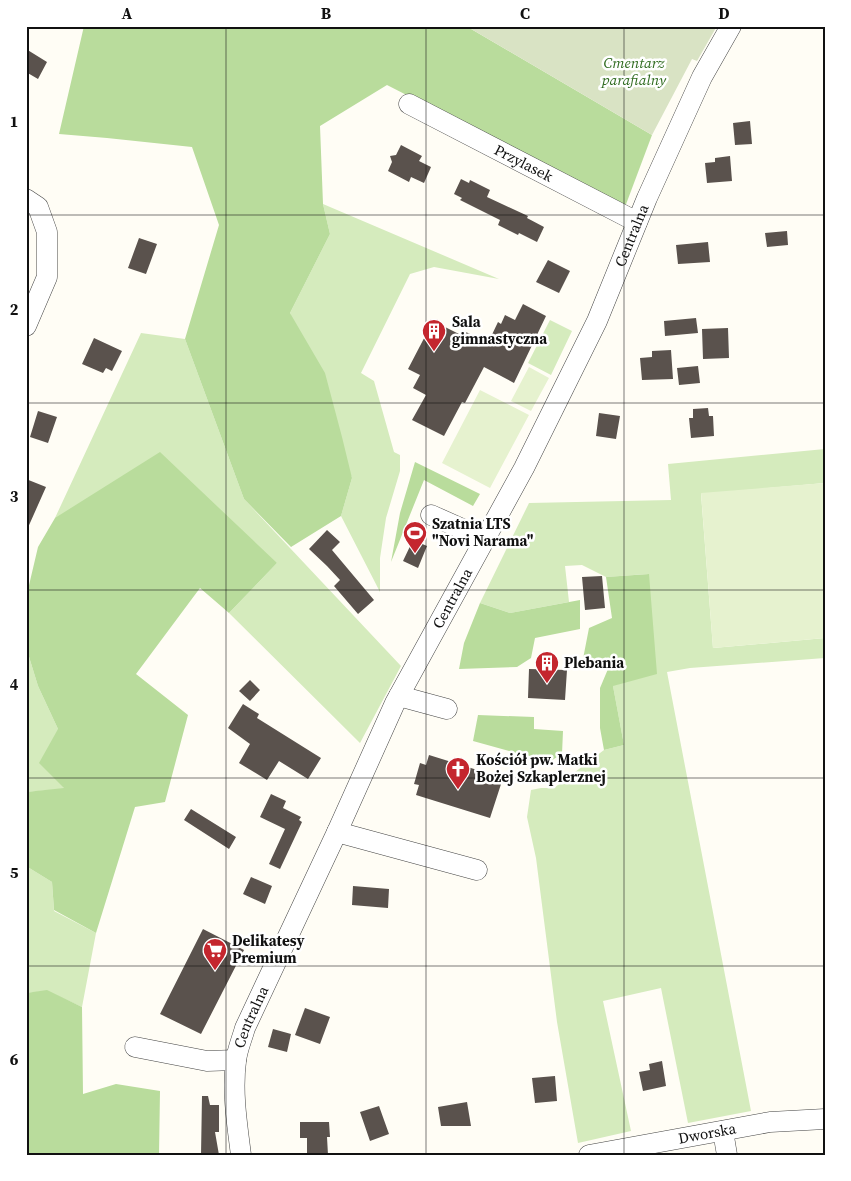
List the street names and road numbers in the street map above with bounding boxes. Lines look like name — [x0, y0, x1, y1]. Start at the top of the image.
street label: Przylasek — [491, 139, 558, 187]
street label: Centralna — [609, 201, 654, 270]
street label: Centralna — [427, 564, 477, 632]
street label: Centralna — [228, 982, 273, 1051]
street label: Dworska — [676, 1117, 738, 1149]

